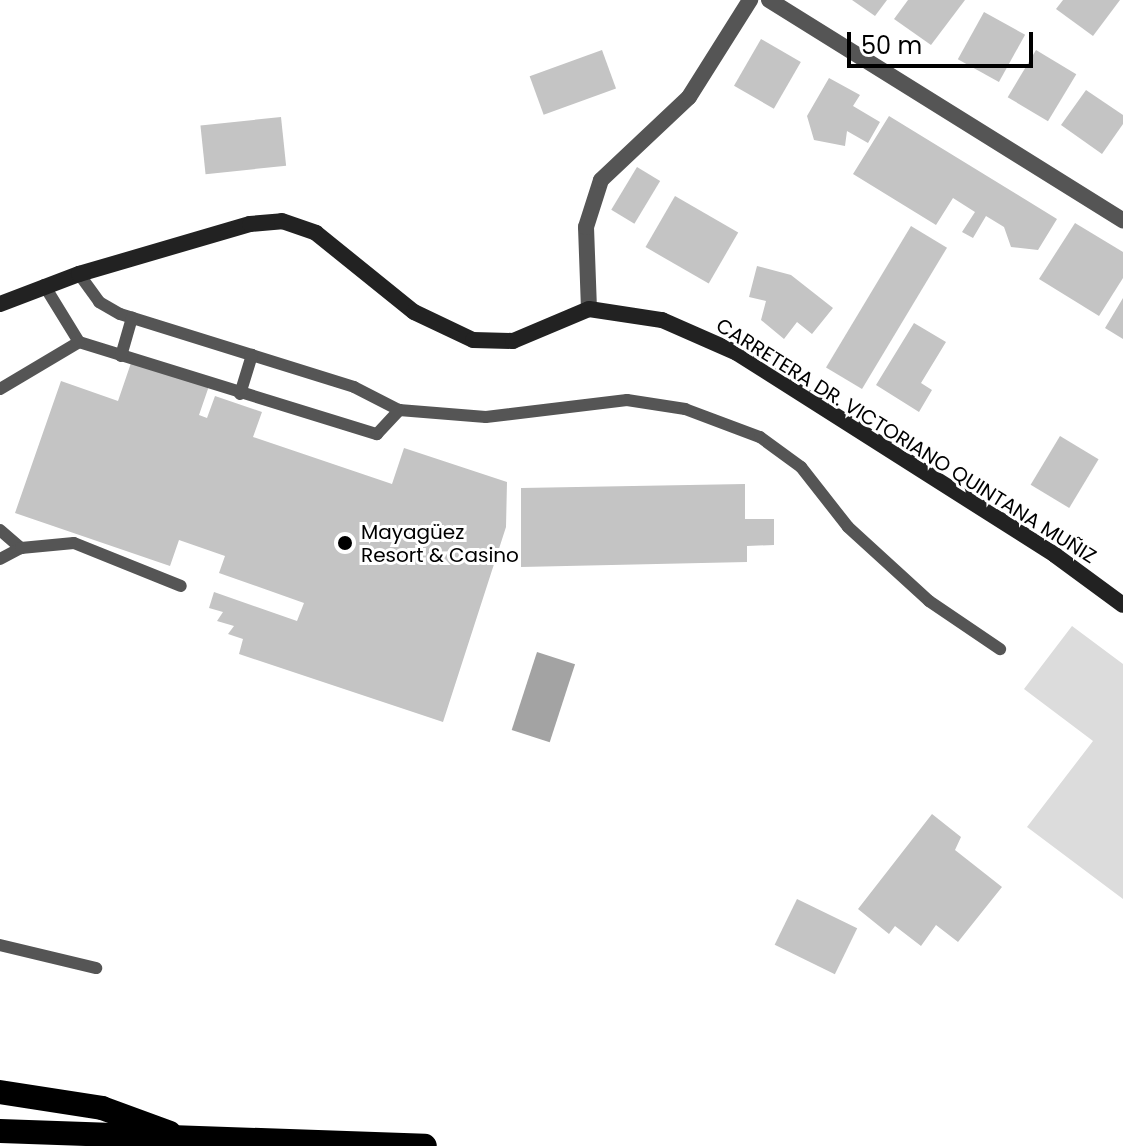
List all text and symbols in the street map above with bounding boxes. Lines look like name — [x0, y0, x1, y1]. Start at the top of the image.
scale bar — [851, 16, 1037, 66]
text: 50 m — [861, 29, 922, 62]
street label: CARRETERA DR. VICTORIANO QUINTANA MUÑIZ — [712, 313, 1100, 569]
place label: Mayagüez Resort & Casino — [361, 520, 519, 567]
marker: Mayagüez Resort & Casino — [336, 534, 354, 552]

